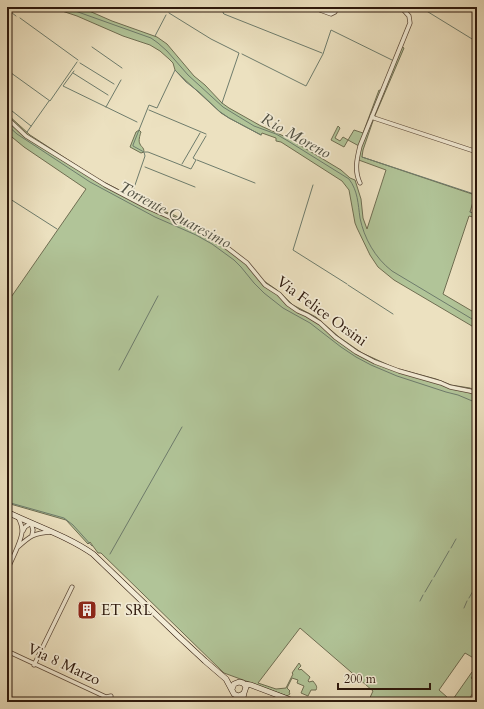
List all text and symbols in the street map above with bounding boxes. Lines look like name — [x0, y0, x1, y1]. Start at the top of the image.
water label: Rio Moreno — [257, 108, 335, 164]
water label: Torrente Quaresimo — [115, 176, 236, 254]
street label: Via Felice Orsini — [273, 271, 371, 351]
building icon: ET SRL — [76, 599, 98, 621]
place label: ET SRL — [101, 600, 153, 620]
street label: Via 8 Marzo — [24, 638, 104, 690]
scale bar — [338, 665, 430, 691]
text: 200 m — [344, 671, 377, 687]

